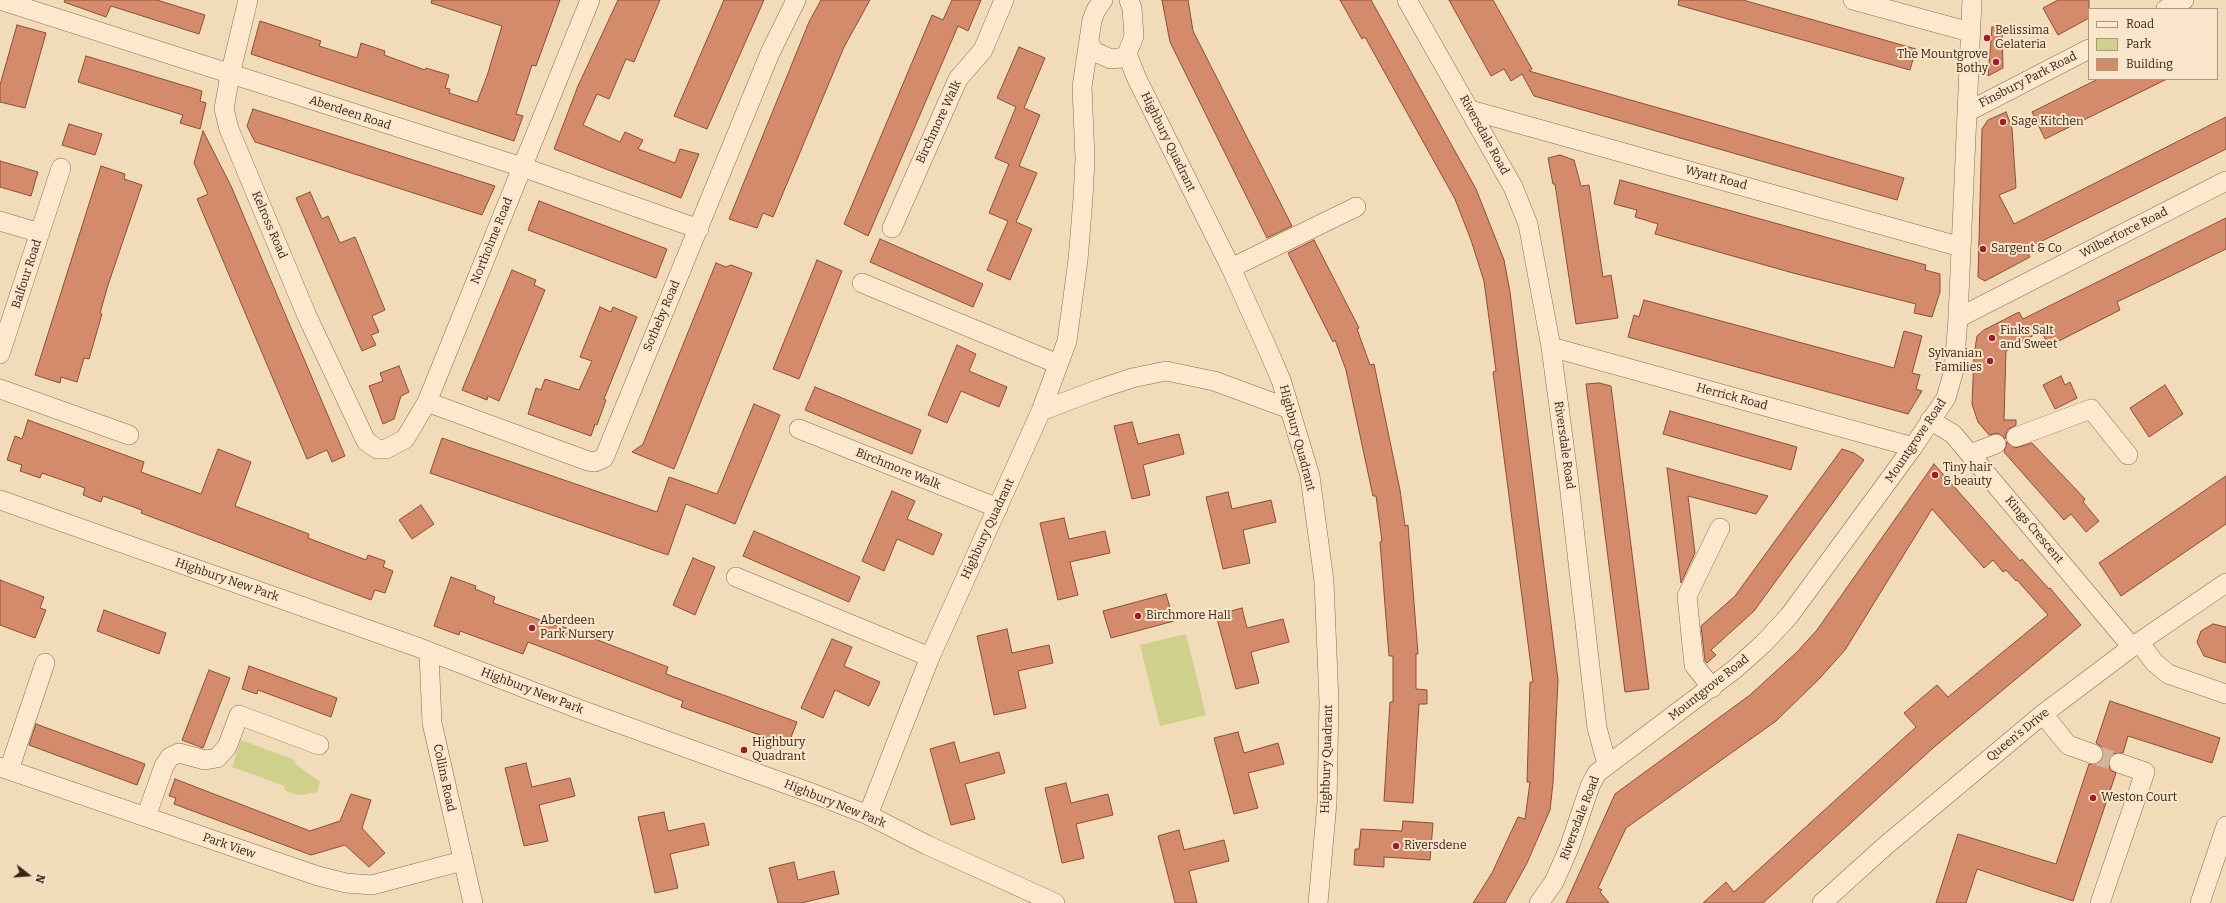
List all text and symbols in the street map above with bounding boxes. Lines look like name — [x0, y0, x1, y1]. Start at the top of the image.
legend — [2088, 8, 2218, 80]
text: Road — [2126, 17, 2154, 31]
place label: Belissima Gelateria — [1995, 24, 2049, 52]
marker: Belissima Gelateria — [1982, 33, 1992, 43]
text: Park — [2126, 37, 2151, 51]
place label: The Mountgrove Bothy — [1897, 48, 1988, 76]
street label: Finsbury Park Road — [1977, 49, 2079, 111]
marker: The Mountgrove Bothy — [1991, 57, 2001, 67]
text: Building — [2126, 57, 2173, 71]
street label: Birchmore Walk — [913, 78, 965, 166]
street label: Highbury Quadrant — [1138, 90, 1198, 194]
street label: Aberdeen Road — [307, 93, 393, 133]
street label: Riversdale Road — [1456, 93, 1512, 177]
place label: Sage Kitchen — [2011, 115, 2084, 129]
marker: Sage Kitchen — [1998, 117, 2008, 127]
street label: Wyatt Road — [1683, 163, 1749, 193]
street label: Kelross Road — [248, 189, 290, 261]
street label: Northolme Road — [468, 196, 516, 286]
street label: Wilberforce Road — [2078, 205, 2170, 261]
street label: Balfour Road — [9, 238, 45, 310]
place label: Sargent & Co — [1991, 242, 2062, 256]
marker: Sargent & Co — [1978, 244, 1988, 254]
street label: Sotheby Road — [641, 278, 683, 354]
place label: Finks Salt and Sweet — [2000, 324, 2057, 352]
marker: Finks Salt and Sweet — [1987, 333, 1997, 343]
place label: Sylvanian Families — [1928, 347, 1982, 375]
marker: Sylvanian Families — [1985, 356, 1995, 366]
street label: Herrick Road — [1695, 381, 1769, 413]
street label: Highbury Quadrant — [1276, 383, 1318, 493]
street label: Mountgrove Road — [1883, 396, 1949, 486]
street label: Riversdale Road — [1551, 400, 1577, 490]
street label: Birchmore Walk — [854, 445, 942, 493]
place label: Tiny hair & beauty — [1943, 461, 1992, 489]
marker: Tiny hair & beauty — [1930, 470, 1940, 480]
street label: Highbury Quadrant — [958, 476, 1018, 582]
street label: Kings Crescent — [2002, 493, 2066, 567]
street label: Highbury New Park — [173, 556, 281, 604]
place label: Birchmore Hall — [1146, 609, 1231, 623]
marker: Birchmore Hall — [1133, 611, 1143, 621]
place label: Aberdeen Park Nursery — [540, 614, 614, 642]
marker: Aberdeen Park Nursery — [527, 623, 537, 633]
street label: Mountgrove Road — [1666, 652, 1752, 724]
street label: Highbury New Park — [479, 665, 585, 717]
street label: Highbury Quadrant — [1318, 704, 1336, 814]
street label: Queen's Drive — [1984, 705, 2052, 765]
place label: Highbury Quadrant — [752, 736, 805, 764]
street label: Collins Road — [430, 743, 458, 813]
marker: Highbury Quadrant — [739, 745, 749, 755]
street label: Riversdale Road — [1557, 774, 1603, 862]
street label: Highbury New Park — [782, 777, 888, 831]
place label: Weston Court — [2101, 791, 2177, 805]
marker: Weston Court — [2088, 793, 2098, 803]
street label: Park View — [201, 830, 257, 862]
place label: Riversdene — [1404, 839, 1466, 853]
marker: Riversdene — [1391, 841, 1401, 851]
north arrow — [8, 855, 48, 895]
text: N — [32, 873, 47, 885]

